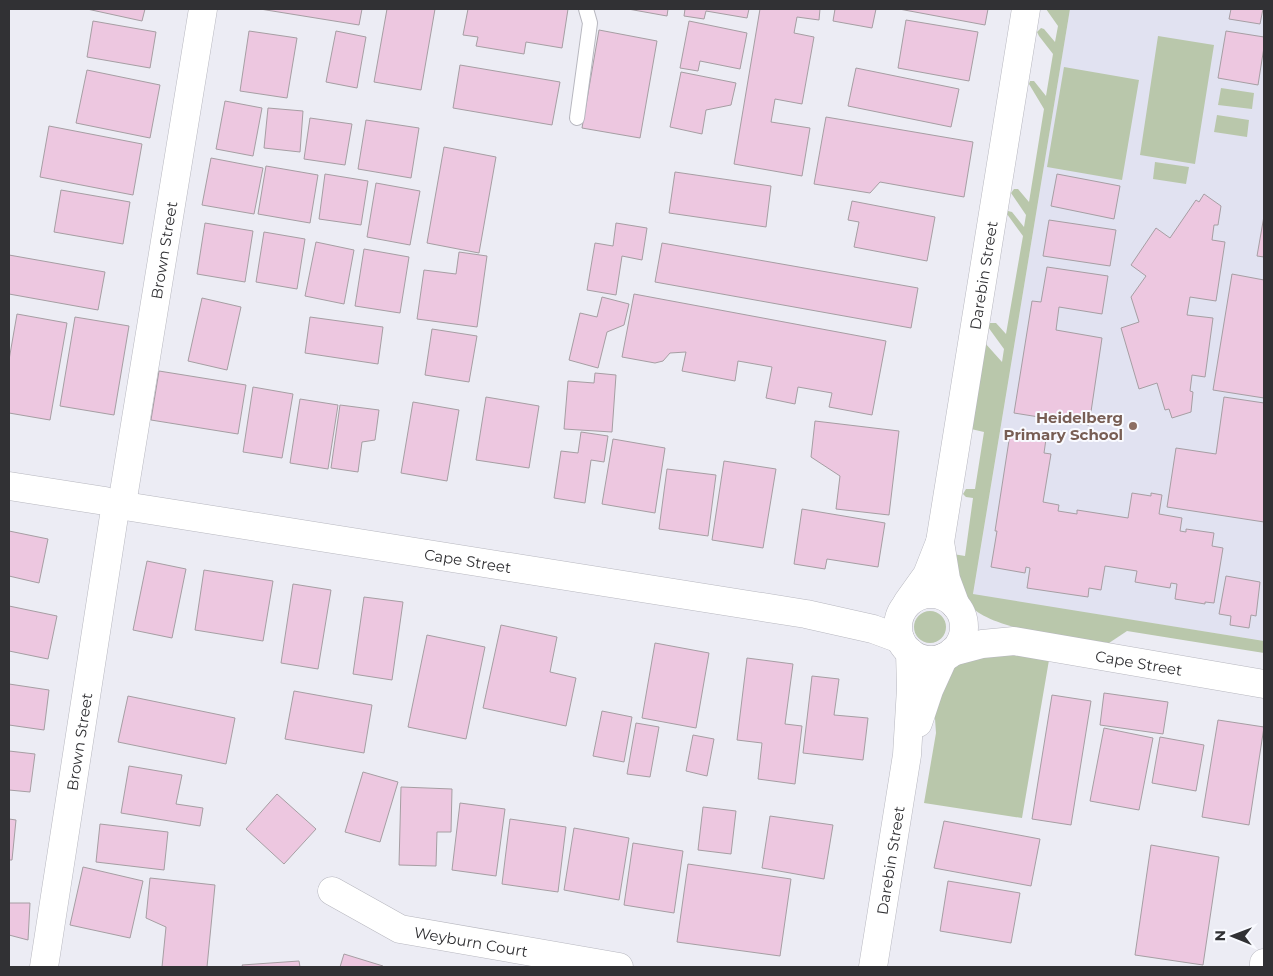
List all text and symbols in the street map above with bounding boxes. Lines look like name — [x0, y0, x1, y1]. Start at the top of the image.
street label: Brown Street — [146, 200, 181, 301]
street label: Darebin Street — [965, 220, 1001, 331]
place label: Heidelberg Primary School — [1004, 408, 1123, 444]
marker: Heidelberg Primary School — [1127, 420, 1139, 432]
street label: Cape Street — [423, 544, 513, 577]
street label: Cape Street — [1094, 646, 1184, 679]
street label: Brown Street — [62, 691, 96, 792]
street label: Darebin Street — [872, 805, 908, 916]
north arrow — [1208, 911, 1258, 961]
street label: Weyburn Court — [413, 922, 529, 961]
text: N — [1211, 930, 1229, 942]

